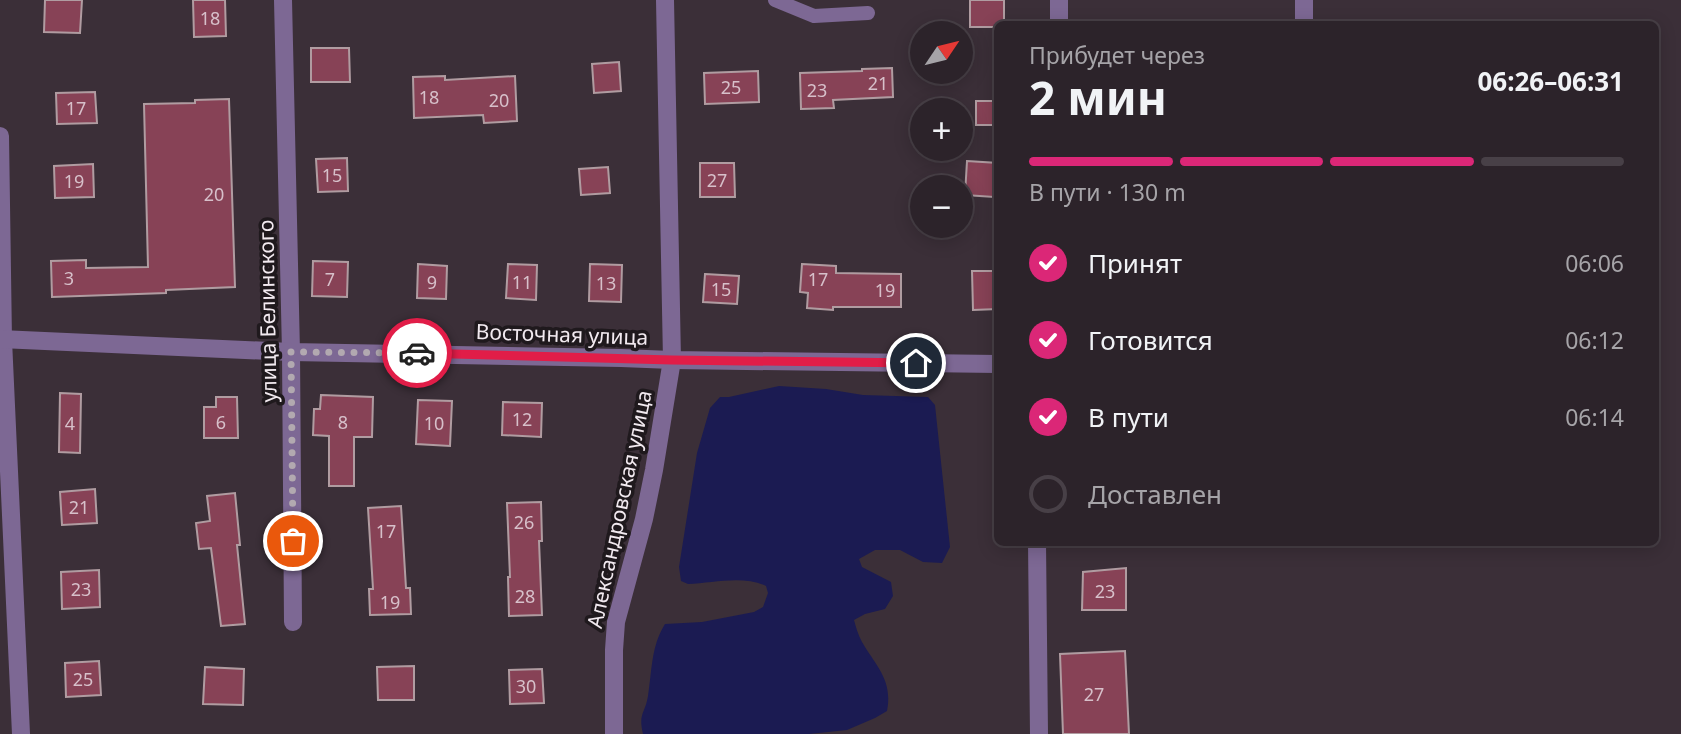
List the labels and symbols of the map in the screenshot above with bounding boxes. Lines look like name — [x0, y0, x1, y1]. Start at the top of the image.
house number: 18 — [200, 6, 220, 30]
north arrow — [910, 21, 973, 84]
house number: 21 — [868, 71, 888, 95]
house number: 25 — [721, 75, 741, 99]
house number: 23 — [807, 78, 827, 102]
house number: 18 — [419, 85, 439, 109]
house number: 20 — [489, 88, 509, 112]
house number: 17 — [66, 96, 86, 120]
house number: 15 — [322, 163, 342, 187]
house number: 27 — [707, 168, 727, 192]
house number: 19 — [64, 169, 84, 193]
house number: 20 — [204, 182, 224, 206]
street label: улица Белинского — [251, 219, 283, 403]
house number: 3 — [64, 266, 74, 290]
house number: 7 — [325, 267, 335, 291]
house number: 17 — [808, 267, 828, 291]
house number: 9 — [427, 270, 437, 294]
house number: 11 — [512, 270, 532, 294]
house number: 13 — [596, 271, 616, 295]
house number: 15 — [711, 277, 731, 301]
house number: 19 — [875, 278, 895, 302]
street label: Восточная улица — [475, 317, 649, 351]
courier — [382, 318, 452, 388]
pin — [886, 333, 946, 393]
street label: Александровская улица — [580, 387, 658, 631]
house number: 12 — [512, 407, 532, 431]
house number: 6 — [216, 410, 226, 434]
house number: 8 — [338, 410, 348, 434]
house number: 4 — [65, 411, 75, 435]
house number: 10 — [424, 411, 444, 435]
house number: 21 — [69, 495, 89, 519]
house number: 26 — [514, 510, 534, 534]
pin — [263, 511, 323, 571]
house number: 17 — [376, 519, 396, 543]
house number: 23 — [71, 577, 91, 601]
house number: 23 — [1095, 579, 1115, 603]
house number: 28 — [515, 584, 535, 608]
house number: 19 — [380, 590, 400, 614]
house number: 25 — [73, 667, 93, 691]
house number: 30 — [516, 674, 536, 698]
house number: 27 — [1084, 682, 1104, 706]

